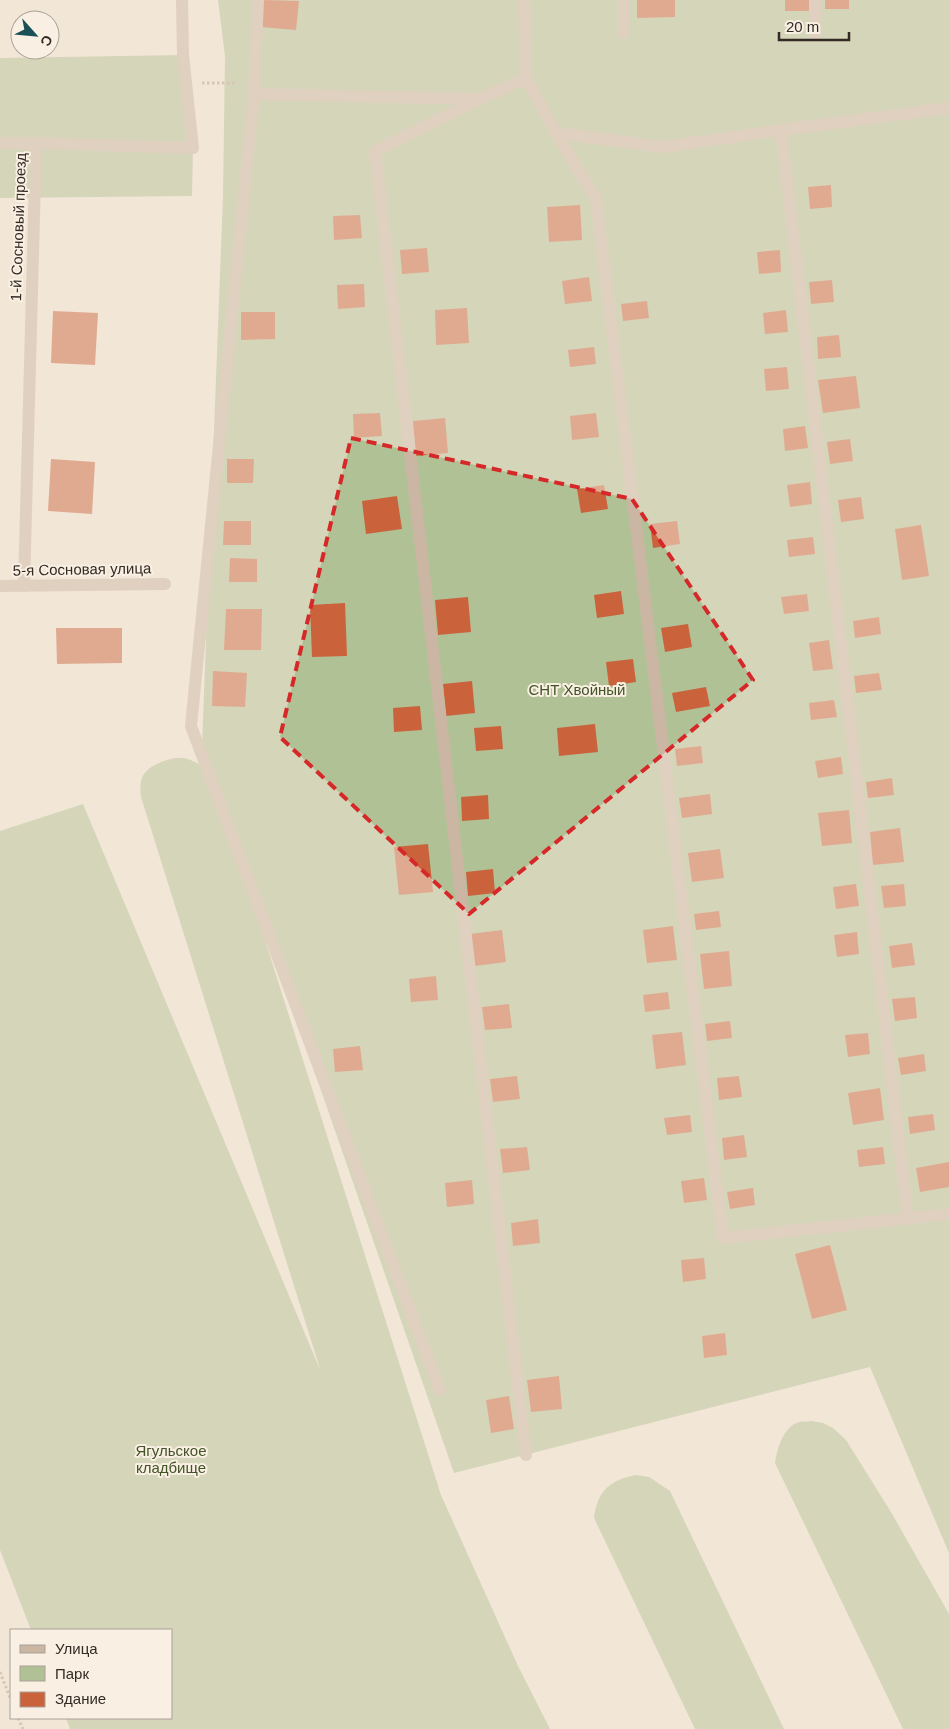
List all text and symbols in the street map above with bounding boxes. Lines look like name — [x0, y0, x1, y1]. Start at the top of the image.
north arrow — [10, 10, 60, 60]
scale bar — [779, 10, 849, 42]
text: 20 m — [786, 18, 819, 35]
text: С — [37, 33, 56, 49]
street label: 1-й Сосновый проезд — [7, 152, 29, 302]
street label: 5-я Сосновая улица — [13, 559, 152, 579]
park label: СНТ Хвойный — [529, 681, 625, 698]
park label: Ягульское кладбище — [136, 1442, 206, 1476]
legend — [10, 1629, 172, 1719]
text: Улица — [55, 1640, 98, 1657]
text: Парк — [55, 1665, 89, 1682]
text: Здание — [55, 1690, 106, 1707]

